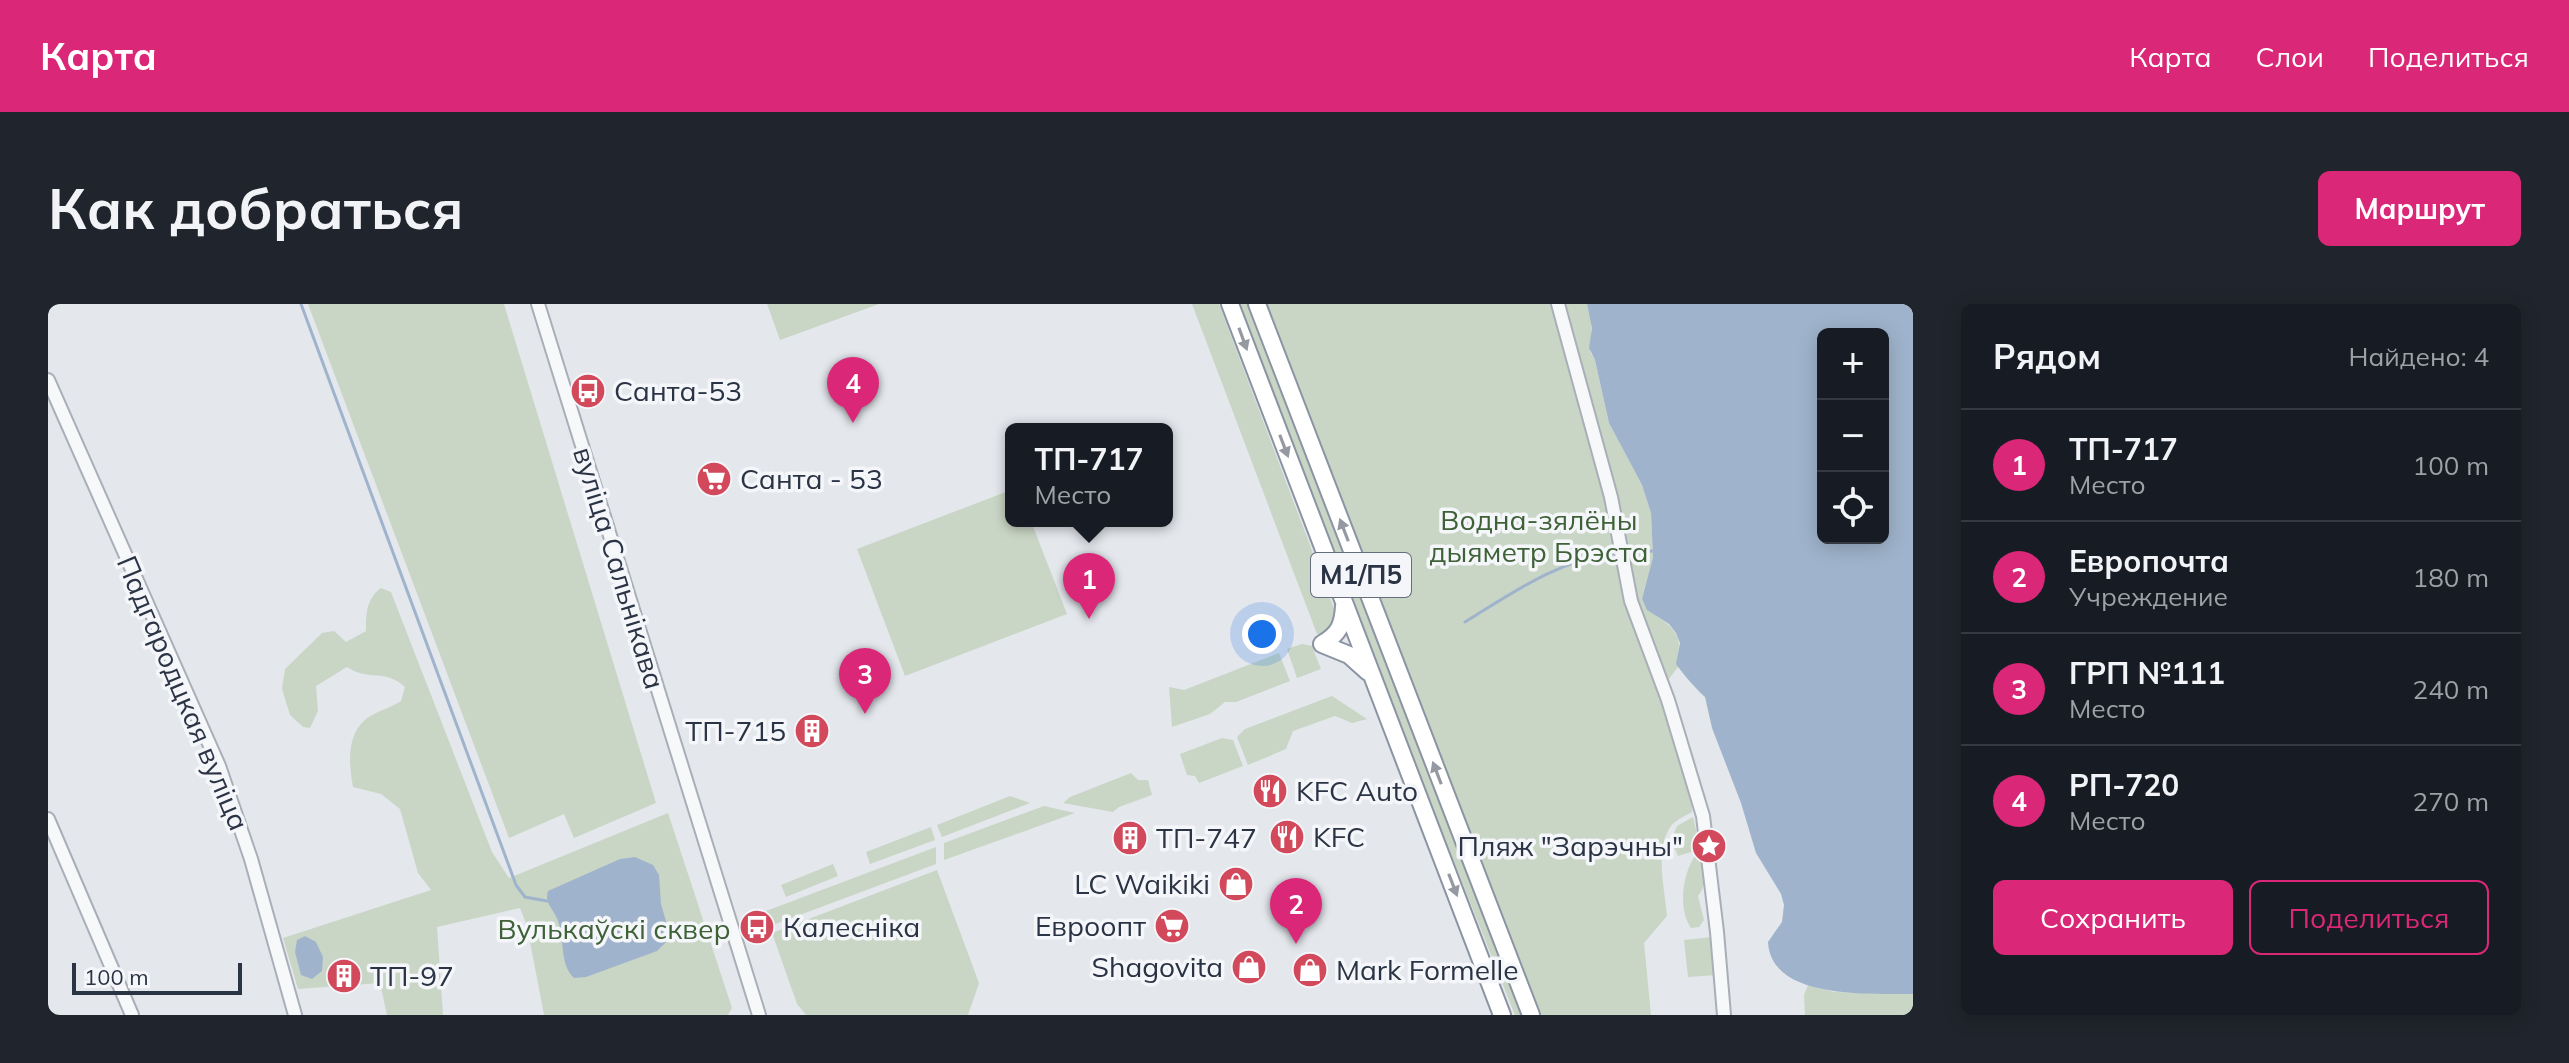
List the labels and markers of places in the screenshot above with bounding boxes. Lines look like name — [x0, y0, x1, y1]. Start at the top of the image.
pin: 4 — [827, 357, 879, 423]
bus stop icon: Санта-53 — [569, 372, 607, 410]
place label: Санта-53 — [614, 373, 742, 408]
supermarket icon: Санта - 53 — [695, 460, 733, 498]
place label: Санта - 53 — [740, 461, 883, 496]
pin: 1 — [1063, 553, 1115, 619]
pin: 3 — [839, 648, 891, 714]
building icon: ТП-715 — [793, 712, 831, 750]
place label: ТП-715 — [685, 713, 786, 748]
restaurant icon: KFC Auto — [1251, 772, 1289, 810]
place label: KFC Auto — [1296, 773, 1418, 808]
restaurant icon: KFC — [1268, 818, 1306, 856]
building icon: ТП-747 — [1111, 819, 1149, 857]
place label: KFC — [1313, 819, 1365, 854]
place label: ТП-747 — [1156, 820, 1257, 855]
place icon: Пляж "Зарэчны" — [1690, 827, 1728, 865]
place label: Пляж "Зарэчны" — [1458, 828, 1683, 863]
shop icon: LC Waikiki — [1217, 865, 1255, 903]
place label: LC Waikiki — [1074, 866, 1210, 901]
pin: 2 — [1270, 878, 1322, 944]
supermarket icon: Евроопт — [1153, 907, 1191, 945]
bus stop icon: Калесніка — [738, 908, 776, 946]
place label: Евроопт — [1035, 908, 1146, 943]
place label: Калесніка — [783, 909, 920, 944]
shop icon: Shagovita — [1230, 948, 1268, 986]
place label: Shagovita — [1092, 949, 1223, 984]
shop icon: Mark Formelle — [1291, 951, 1329, 989]
place label: Mark Formelle — [1336, 952, 1518, 987]
building icon: ТП-97 — [325, 957, 363, 995]
place label: ТП-97 — [370, 958, 454, 993]

